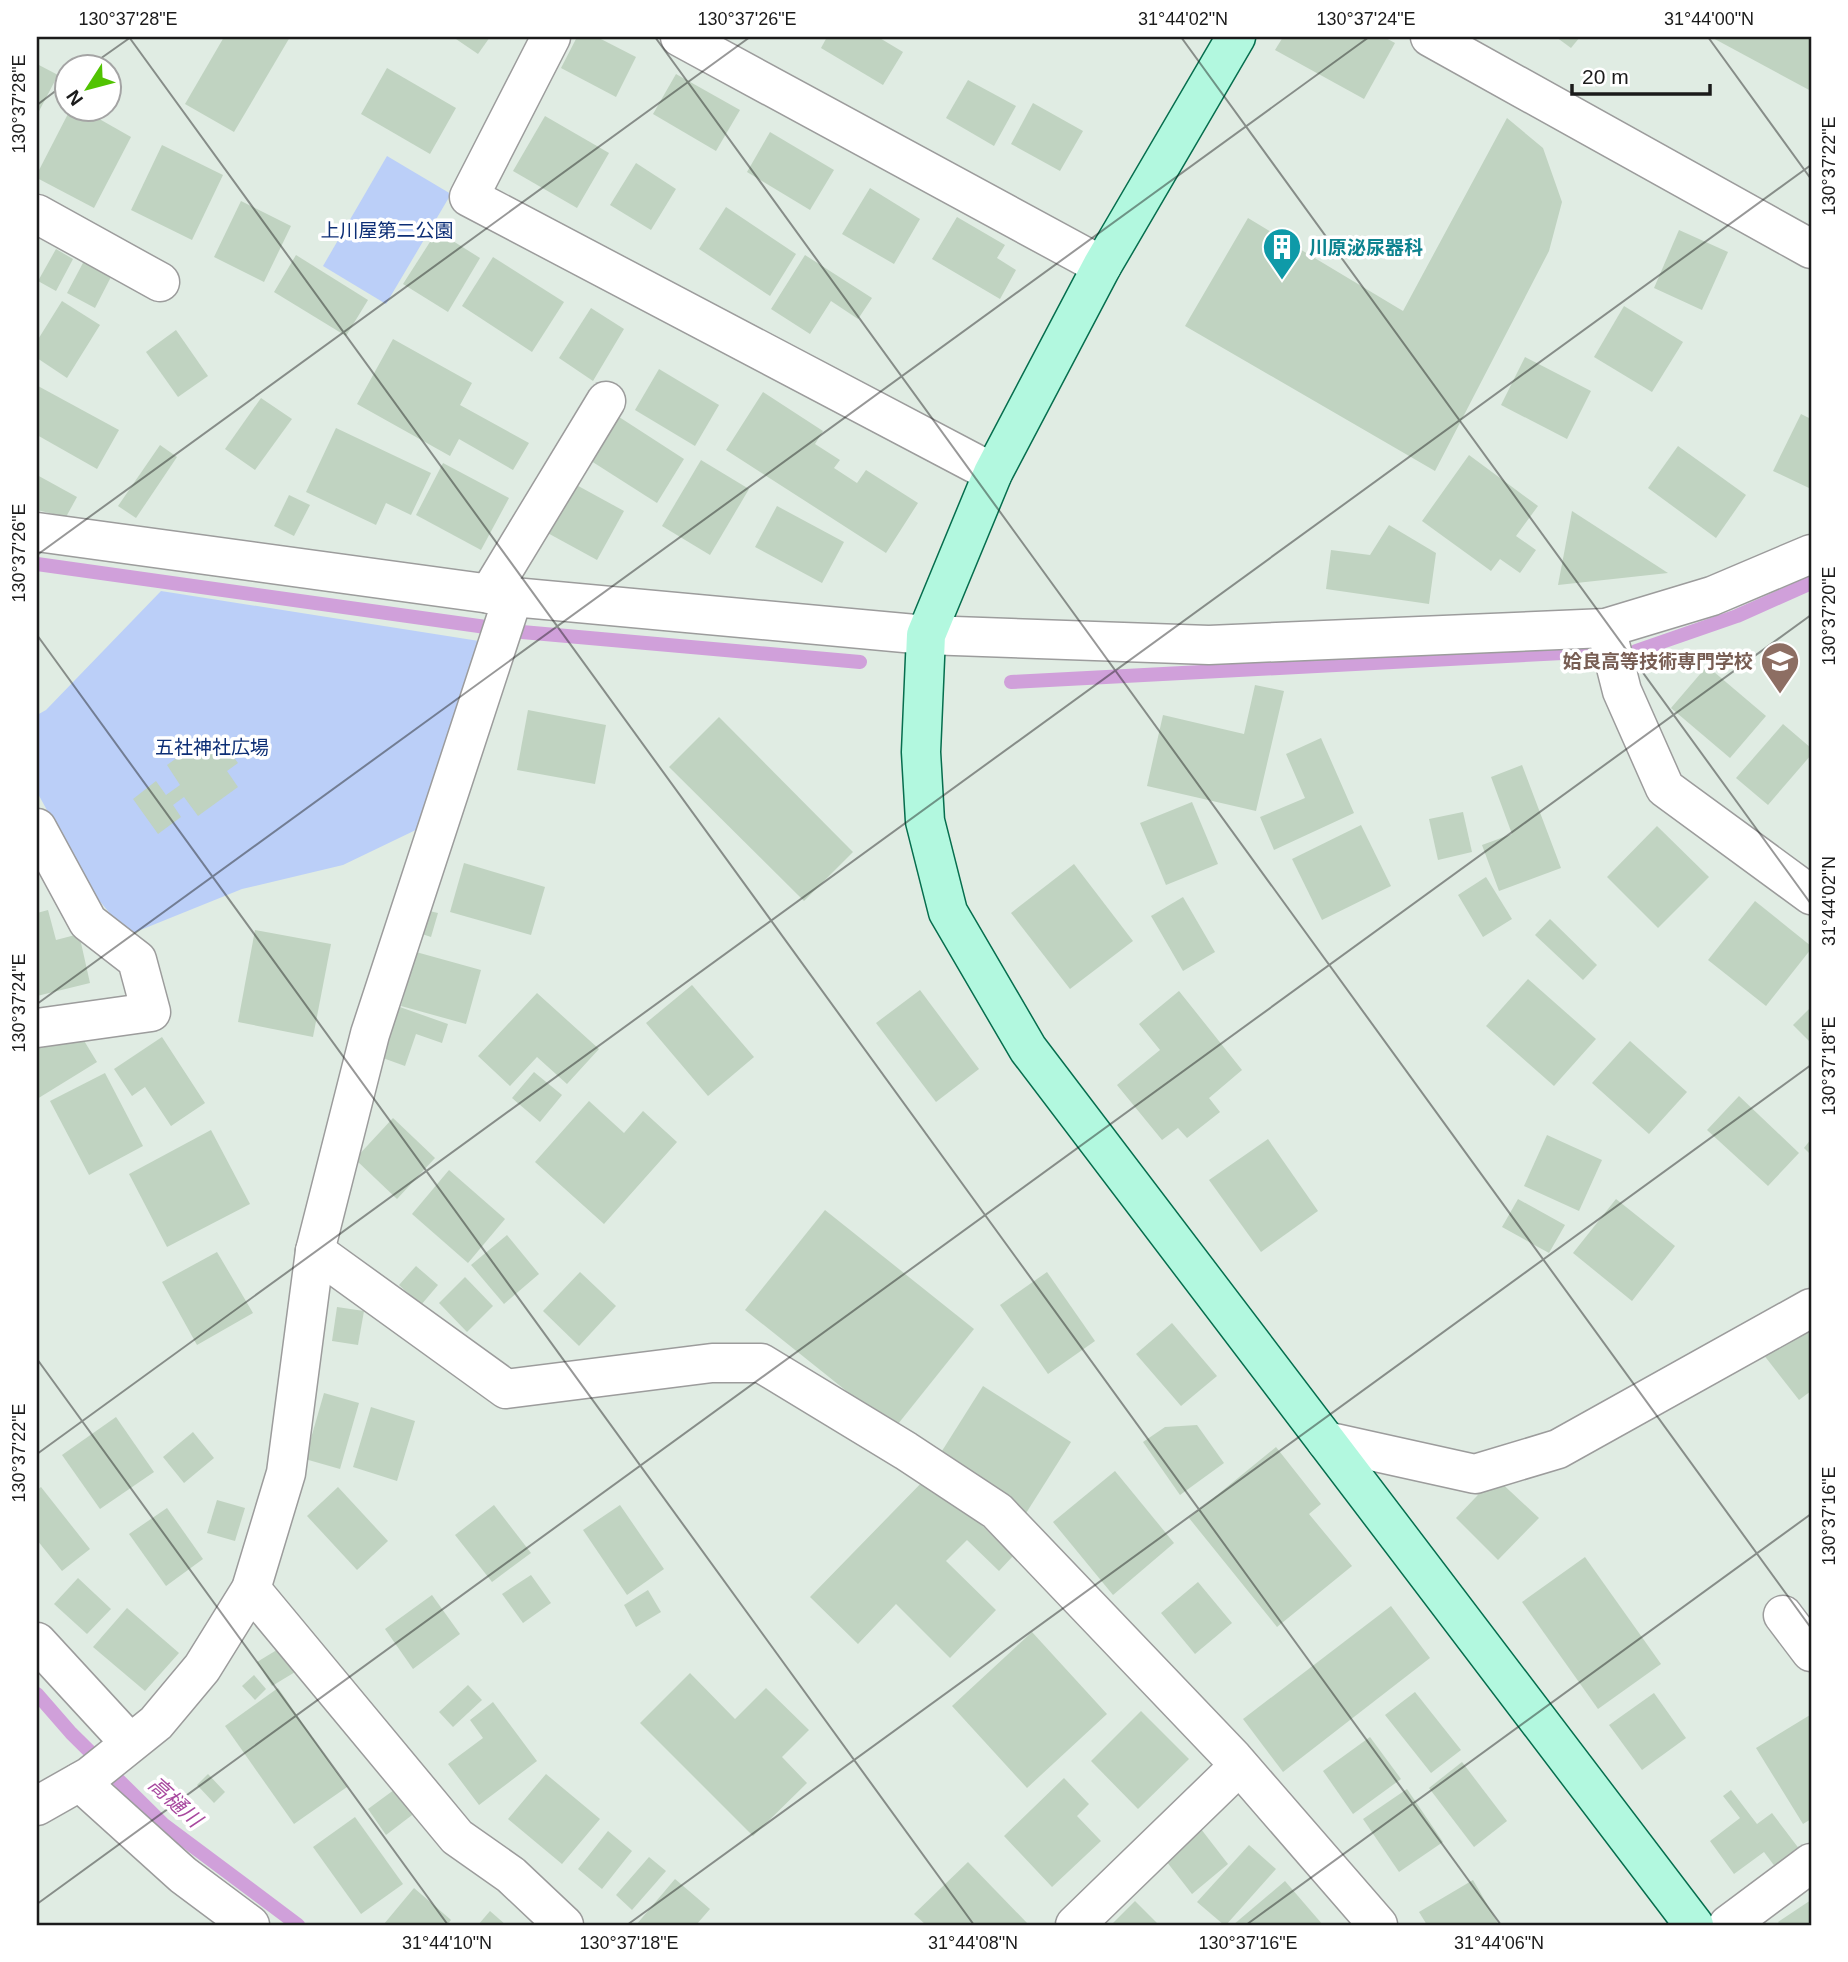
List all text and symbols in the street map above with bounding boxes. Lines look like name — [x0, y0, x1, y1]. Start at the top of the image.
text: 130°37'28"E — [78, 9, 178, 29]
text: 130°37'26"E — [697, 9, 797, 29]
text: 31°44'02"N — [1138, 9, 1228, 29]
text: 130°37'24"E — [1316, 9, 1416, 29]
text: 31°44'00"N — [1664, 9, 1754, 29]
north arrow — [52, 52, 122, 122]
scale bar — [1572, 52, 1710, 96]
text: 130°37'28"E — [9, 54, 29, 154]
text: 20 m — [1582, 65, 1629, 88]
text: N — [62, 86, 87, 109]
text: 130°37'22"E — [1819, 116, 1839, 216]
park label: 上川屋第二公園 — [320, 220, 454, 241]
building icon: 川原泌尿器科 — [1261, 226, 1303, 281]
place label: 川原泌尿器科 — [1309, 237, 1423, 258]
text: 130°37'26"E — [9, 503, 29, 603]
text: 130°37'20"E — [1819, 566, 1839, 666]
school or university icon: 姶良高等技術専門学校 — [1759, 640, 1801, 695]
place label: 姶良高等技術専門学校 — [1563, 651, 1753, 672]
park label: 五社神社広場 — [155, 737, 269, 758]
text: 31°44'02"N — [1819, 856, 1839, 946]
text: 130°37'24"E — [9, 953, 29, 1053]
text: 130°37'18"E — [1819, 1016, 1839, 1116]
text: 130°37'22"E — [9, 1403, 29, 1503]
text: 130°37'16"E — [1819, 1466, 1839, 1566]
water label: 高樋川 — [144, 1772, 208, 1833]
text: 31°44'10"N — [402, 1933, 492, 1953]
text: 130°37'18"E — [579, 1933, 679, 1953]
text: 31°44'08"N — [928, 1933, 1018, 1953]
text: 130°37'16"E — [1198, 1933, 1298, 1953]
text: 31°44'06"N — [1454, 1933, 1544, 1953]

